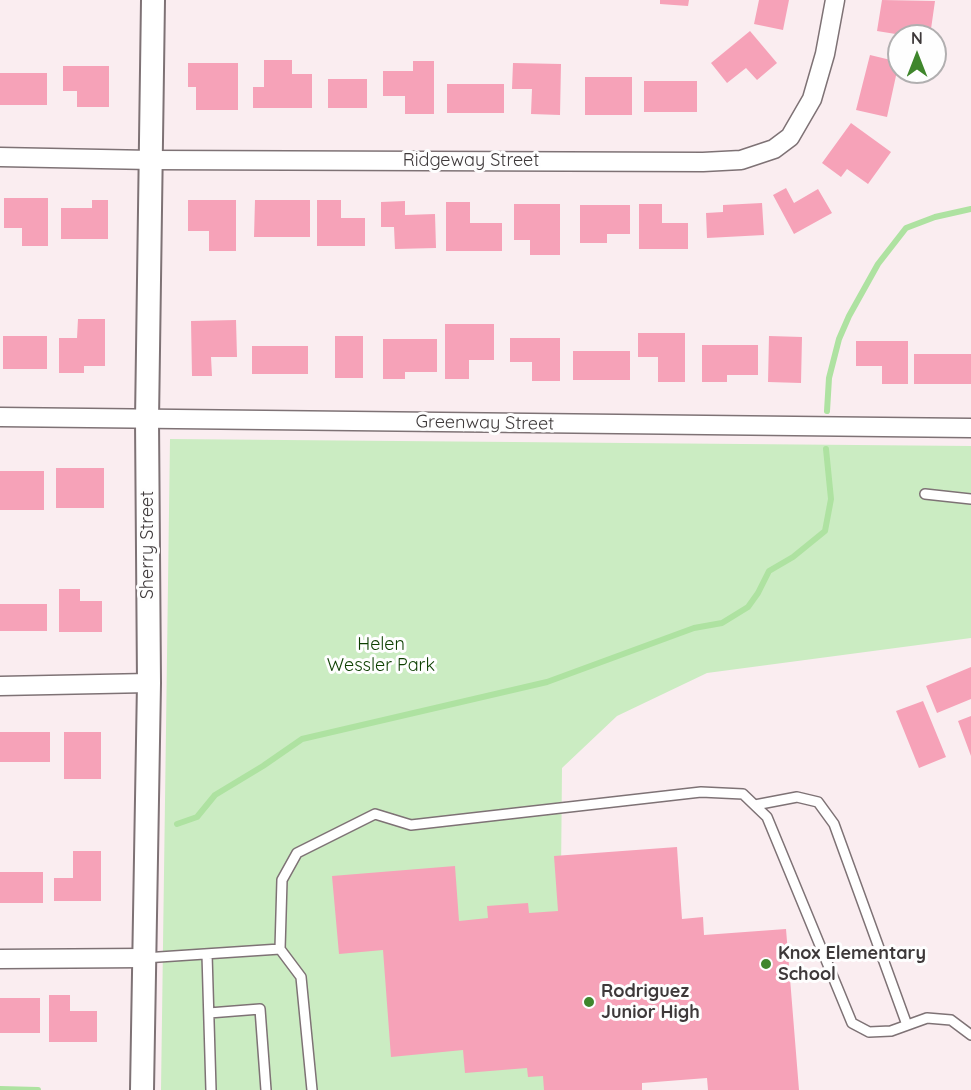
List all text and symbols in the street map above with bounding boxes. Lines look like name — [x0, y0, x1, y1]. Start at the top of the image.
north arrow — [887, 24, 947, 84]
text: N — [911, 28, 923, 48]
street label: Ridgeway Street — [403, 150, 539, 172]
street label: Greenway Street — [416, 411, 554, 435]
street label: Sherry Street — [137, 491, 159, 599]
park label: Helen Wessler Park — [327, 634, 435, 676]
place label: Knox Elementary School — [778, 943, 926, 986]
marker: Knox Elementary School — [759, 957, 773, 971]
place label: Rodriguez Junior High — [601, 981, 700, 1024]
marker: Rodriguez Junior High — [582, 995, 596, 1009]

